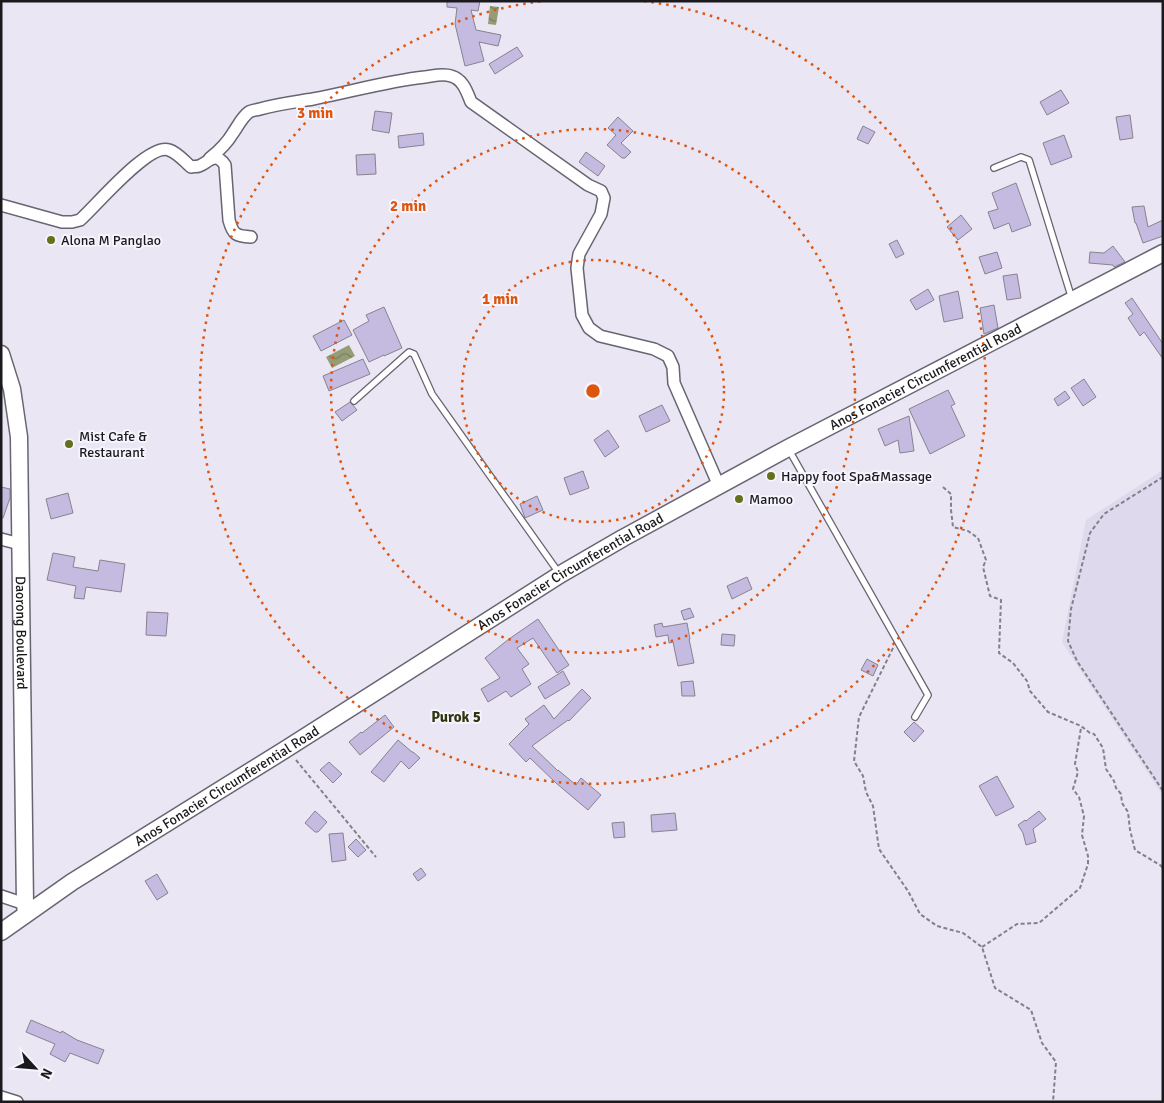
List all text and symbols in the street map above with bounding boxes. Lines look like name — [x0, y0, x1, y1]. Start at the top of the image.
text: 3 min — [297, 104, 333, 122]
text: 2 min — [390, 197, 426, 215]
place label: Alona M Panglao — [61, 232, 161, 249]
marker: Alona M Panglao — [45, 234, 57, 246]
text: 1 min — [482, 290, 518, 308]
street label: Anos Fonacier Circumferential Road — [826, 320, 1024, 434]
centre of rings — [584, 382, 602, 400]
place label: Mist Cafe & Restaurant — [79, 428, 147, 461]
marker: Mist Cafe & Restaurant — [63, 438, 75, 450]
place label: Happy foot Spa&Massage — [781, 468, 932, 485]
marker: Happy foot Spa&Massage — [765, 470, 777, 482]
place label: Mamoo — [749, 491, 793, 508]
marker: Mamoo — [733, 493, 745, 505]
street label: Anos Fonacier Circumferential Road — [474, 510, 667, 634]
street label: Daorong Boulevard — [12, 576, 30, 690]
district label: Purok 5 — [431, 708, 481, 726]
street label: Anos Fonacier Circumferential Road — [132, 722, 322, 850]
north arrow — [10, 1043, 60, 1093]
text: N — [36, 1065, 56, 1082]

